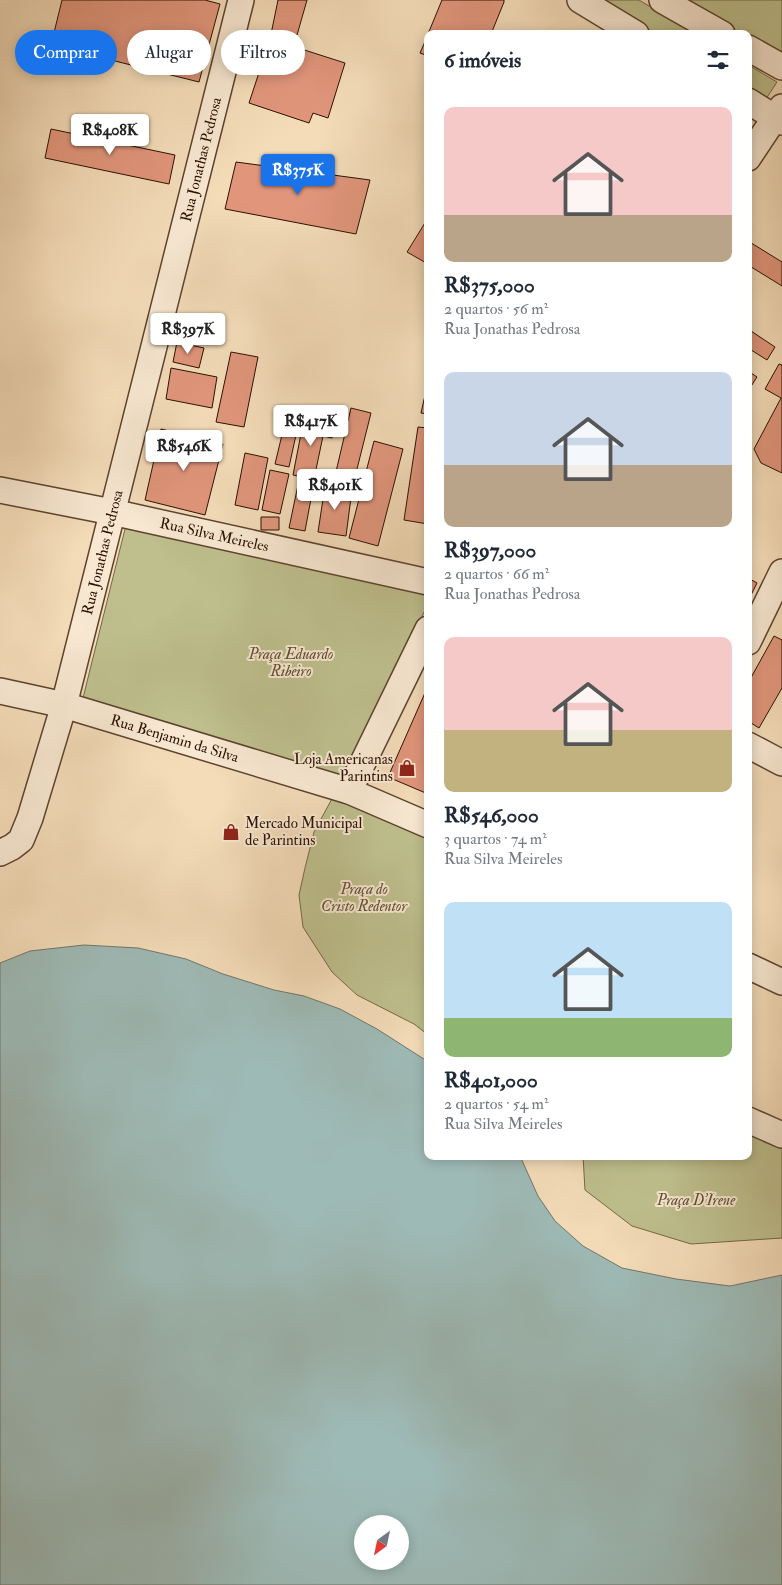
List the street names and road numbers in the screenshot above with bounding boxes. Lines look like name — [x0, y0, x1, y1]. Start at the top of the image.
street label: Rua Jonathas Pedrosa — [177, 94, 226, 224]
street label: Rua Jonathas Pedrosa — [78, 487, 128, 617]
street label: Rua Silva Meireles — [158, 514, 271, 556]
street label: Rua Benjamin da Silva — [108, 711, 242, 767]

